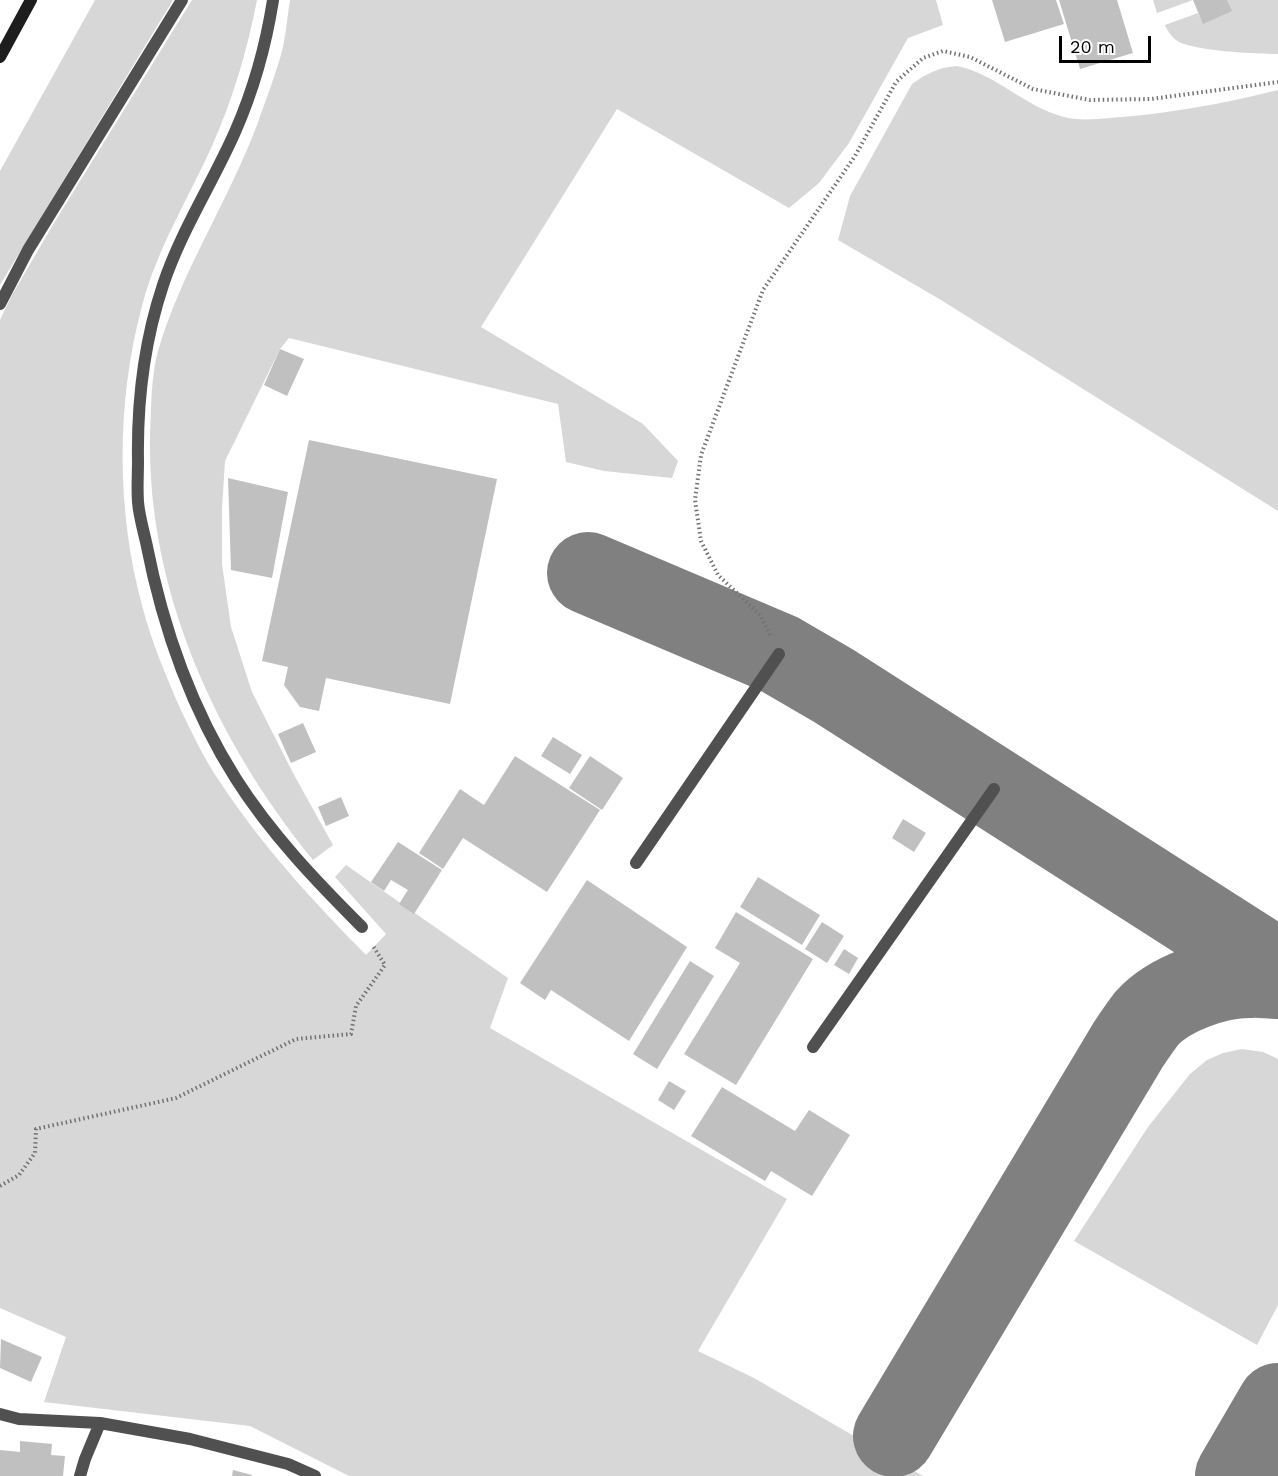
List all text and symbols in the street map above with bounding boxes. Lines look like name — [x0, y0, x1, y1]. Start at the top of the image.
scale bar — [1062, 24, 1154, 62]
text: 20 m — [1070, 36, 1115, 57]

